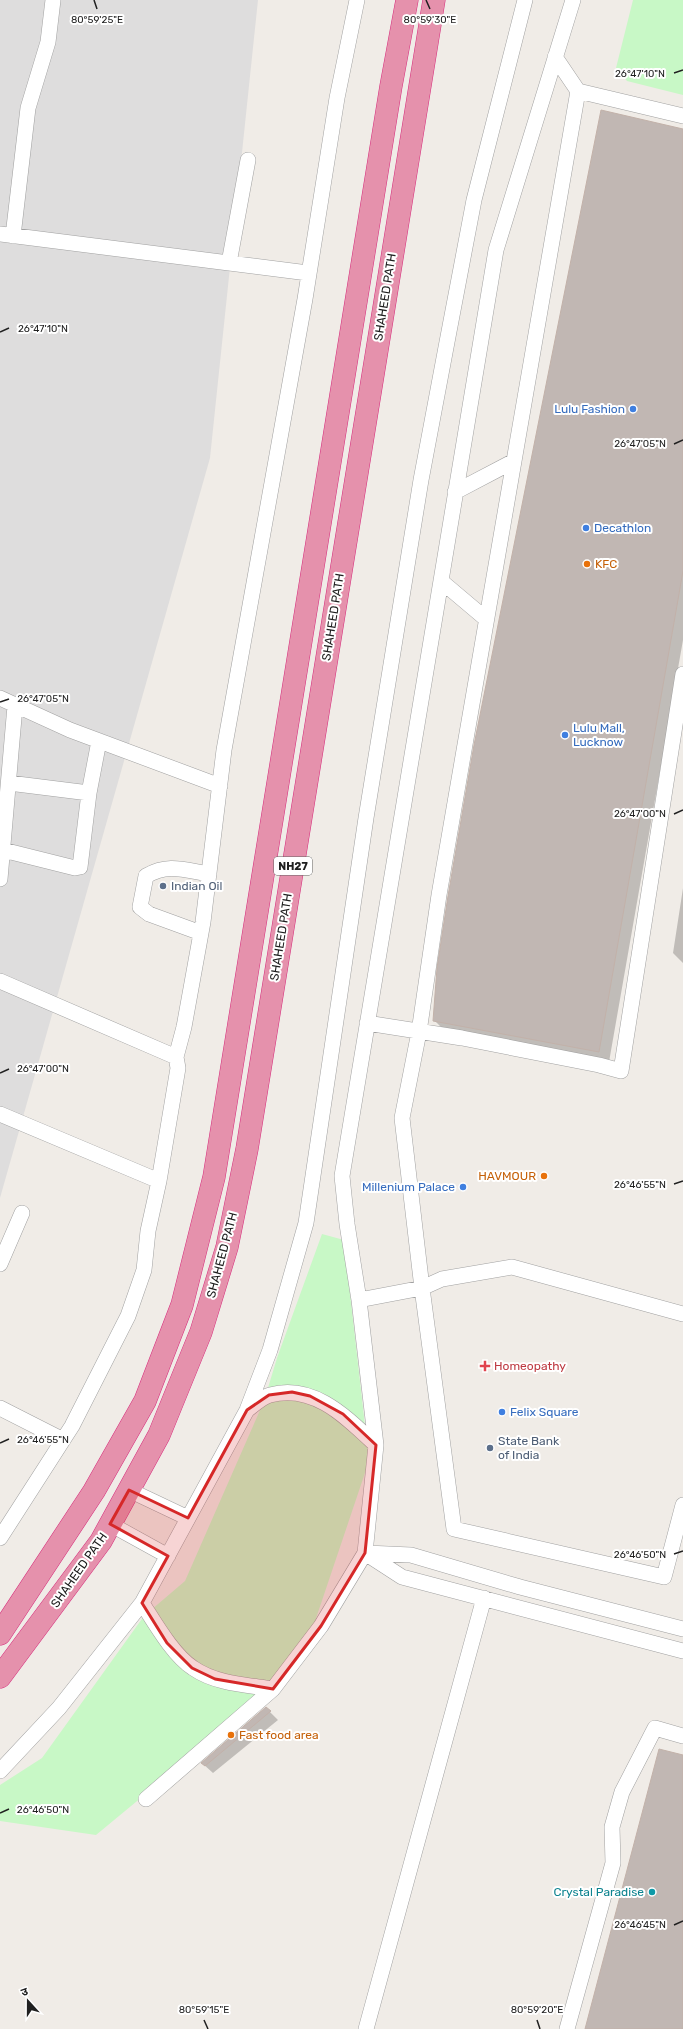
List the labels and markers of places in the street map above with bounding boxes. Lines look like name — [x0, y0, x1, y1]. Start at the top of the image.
place label: Lulu Fashion — [554, 402, 625, 416]
marker: Lulu Fashion — [628, 404, 638, 414]
place label: Decathlon — [594, 521, 651, 535]
marker: Decathlon — [581, 523, 591, 533]
place label: KFC — [595, 557, 617, 571]
marker: KFC — [582, 559, 592, 569]
place label: Lulu Mall, Lucknow — [573, 721, 625, 749]
marker: Lulu Mall, Lucknow — [560, 730, 570, 740]
place label: Indian Oil — [171, 879, 222, 893]
marker: Indian Oil — [158, 881, 168, 891]
place label: HAVMOUR — [478, 1169, 536, 1183]
marker: HAVMOUR — [539, 1171, 549, 1181]
place label: Millenium Palace — [362, 1180, 455, 1194]
marker: Millenium Palace — [458, 1182, 468, 1192]
place label: Homeopathy — [494, 1359, 566, 1373]
marker: Homeopathy — [479, 1360, 491, 1372]
place label: Felix Square — [510, 1405, 579, 1419]
marker: Felix Square — [497, 1407, 507, 1417]
place label: State Bank of India — [498, 1434, 560, 1462]
marker: State Bank of India — [485, 1443, 495, 1453]
place label: Fast food area — [239, 1728, 319, 1742]
marker: Fast food area — [226, 1730, 236, 1740]
place label: Crystal Paradise — [554, 1885, 644, 1899]
marker: Crystal Paradise — [647, 1887, 657, 1897]

